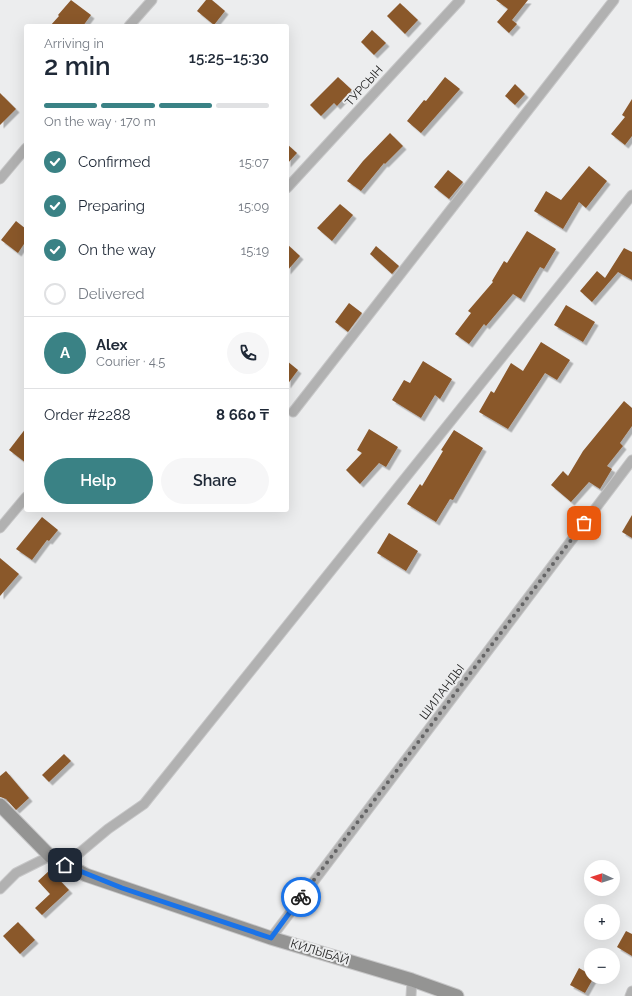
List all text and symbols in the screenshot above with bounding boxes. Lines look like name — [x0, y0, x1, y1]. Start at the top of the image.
text: Arriving in — [44, 36, 104, 51]
text: 15:25–15:30 — [189, 49, 269, 67]
text: 2 min — [44, 51, 111, 81]
street label: ТУРСЫН — [342, 63, 386, 109]
text: On the way · 170 m — [44, 114, 156, 129]
icon: check — [44, 151, 66, 173]
text: Confirmed — [78, 153, 151, 171]
text: 15:07 — [239, 155, 269, 170]
icon: check — [44, 195, 66, 217]
text: Preparing — [78, 197, 145, 215]
text: 15:09 — [238, 199, 269, 214]
icon: check — [44, 239, 66, 261]
text: On the way — [78, 241, 156, 259]
text: 15:19 — [241, 243, 269, 258]
text: Delivered — [78, 285, 145, 303]
button: phone — [227, 332, 269, 374]
text: Alex — [96, 336, 127, 354]
text: A — [60, 344, 70, 362]
text: Courier · 4.5 — [96, 354, 165, 369]
text: Order #2288 — [44, 406, 131, 424]
text: 8 660 ₸ — [216, 406, 269, 424]
button: Help — [44, 458, 153, 504]
button: Share — [161, 458, 269, 504]
pin — [567, 506, 601, 540]
icon: bag — [573, 512, 595, 534]
street label: ШИЛАНДЫ — [417, 662, 467, 722]
pin — [48, 848, 82, 882]
icon: home — [54, 854, 76, 876]
north arrow — [584, 860, 620, 896]
map controls — [584, 860, 620, 984]
courier — [281, 877, 321, 917]
icon: bike — [290, 886, 312, 908]
button: + — [584, 904, 620, 940]
street label: КИЛЫБАЙ — [289, 936, 351, 968]
button: − — [584, 948, 620, 984]

